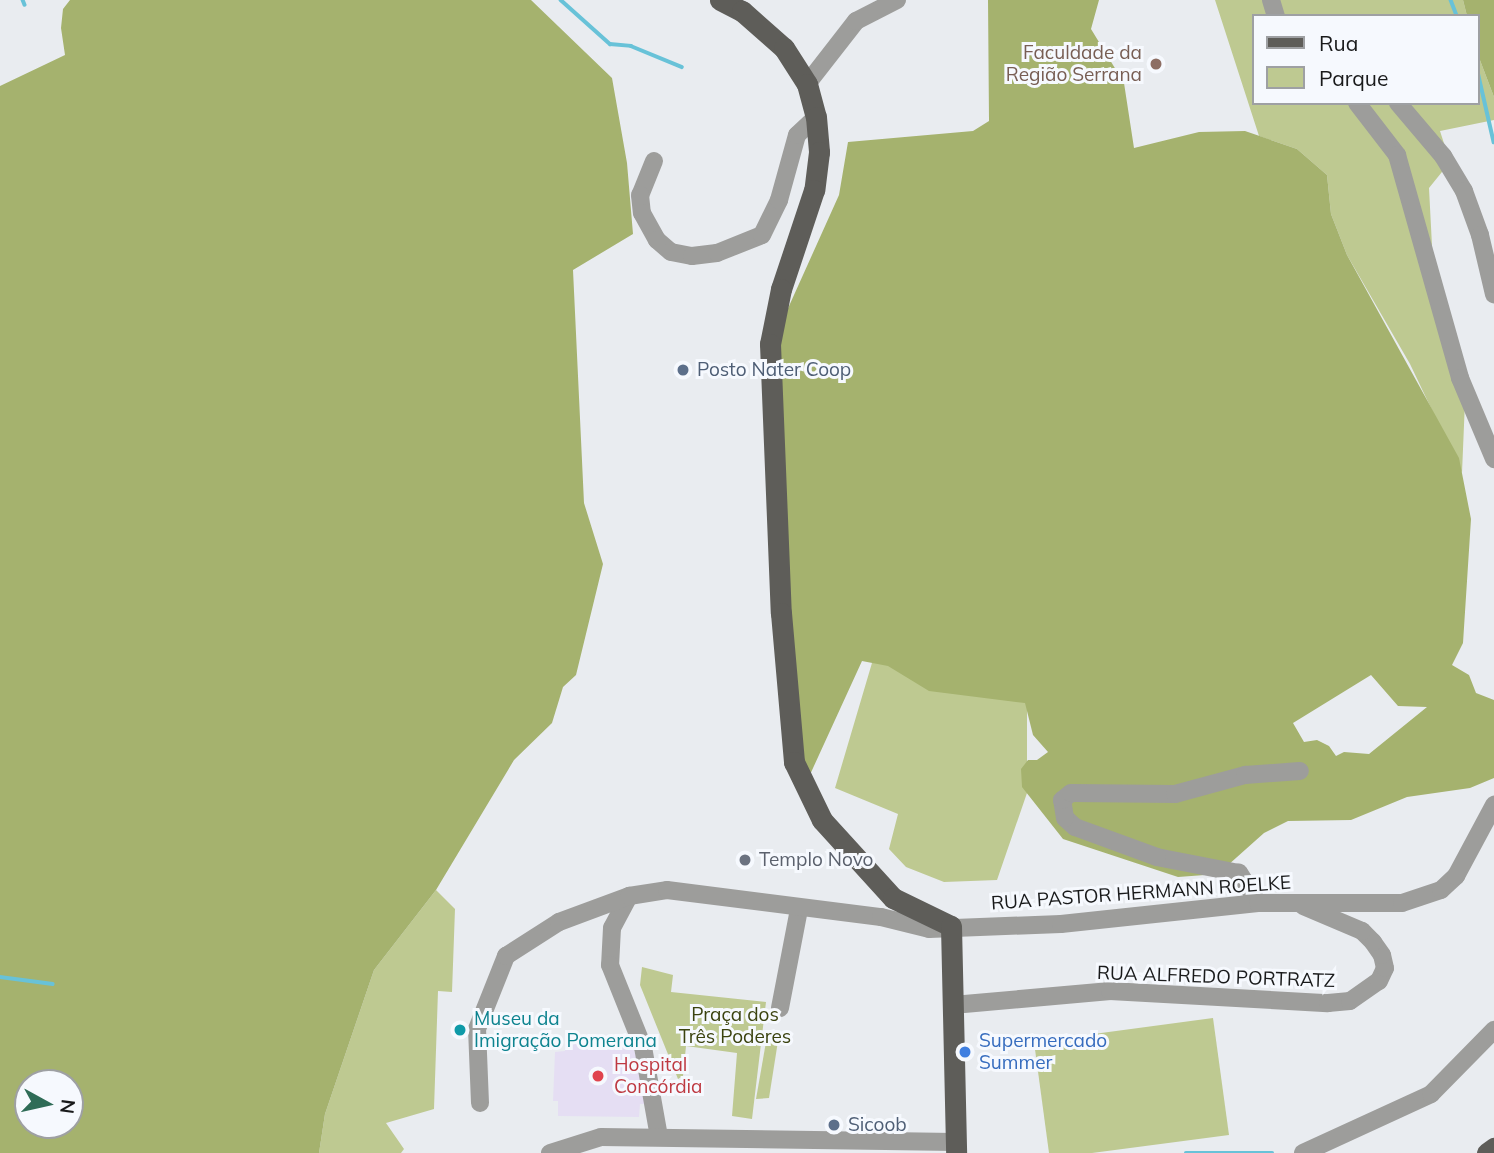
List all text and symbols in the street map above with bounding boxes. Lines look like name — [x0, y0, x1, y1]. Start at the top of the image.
legend — [1252, 14, 1480, 105]
text: Rua — [1319, 30, 1358, 56]
place label: Faculdade da Região Serrana — [1006, 42, 1142, 86]
marker: Faculdade da Região Serrana — [1148, 56, 1164, 72]
text: Parque — [1319, 65, 1388, 91]
place label: Posto Nater Coop — [697, 359, 851, 381]
marker: Posto Nater Coop — [675, 362, 691, 378]
place label: Templo Novo — [759, 849, 873, 871]
marker: Templo Novo — [737, 852, 753, 868]
street label: RUA PASTOR HERMANN ROELKE — [990, 871, 1292, 915]
street label: RUA ALFREDO PORTRATZ — [1097, 961, 1335, 993]
park label: Praça dos Três Poderes — [679, 1004, 791, 1048]
place label: Museu da Imigração Pomerana — [474, 1008, 657, 1052]
marker: Museu da Imigração Pomerana — [452, 1022, 468, 1038]
place label: Supermercado Summer — [979, 1030, 1107, 1074]
marker: Supermercado Summer — [957, 1044, 973, 1060]
place label: Hospital Concórdia — [614, 1054, 702, 1098]
marker: Hospital Concórdia — [588, 1066, 608, 1086]
north arrow — [14, 1069, 84, 1139]
text: N — [55, 1098, 81, 1115]
place label: Sicoob — [848, 1114, 907, 1136]
marker: Sicoob — [826, 1117, 842, 1133]

